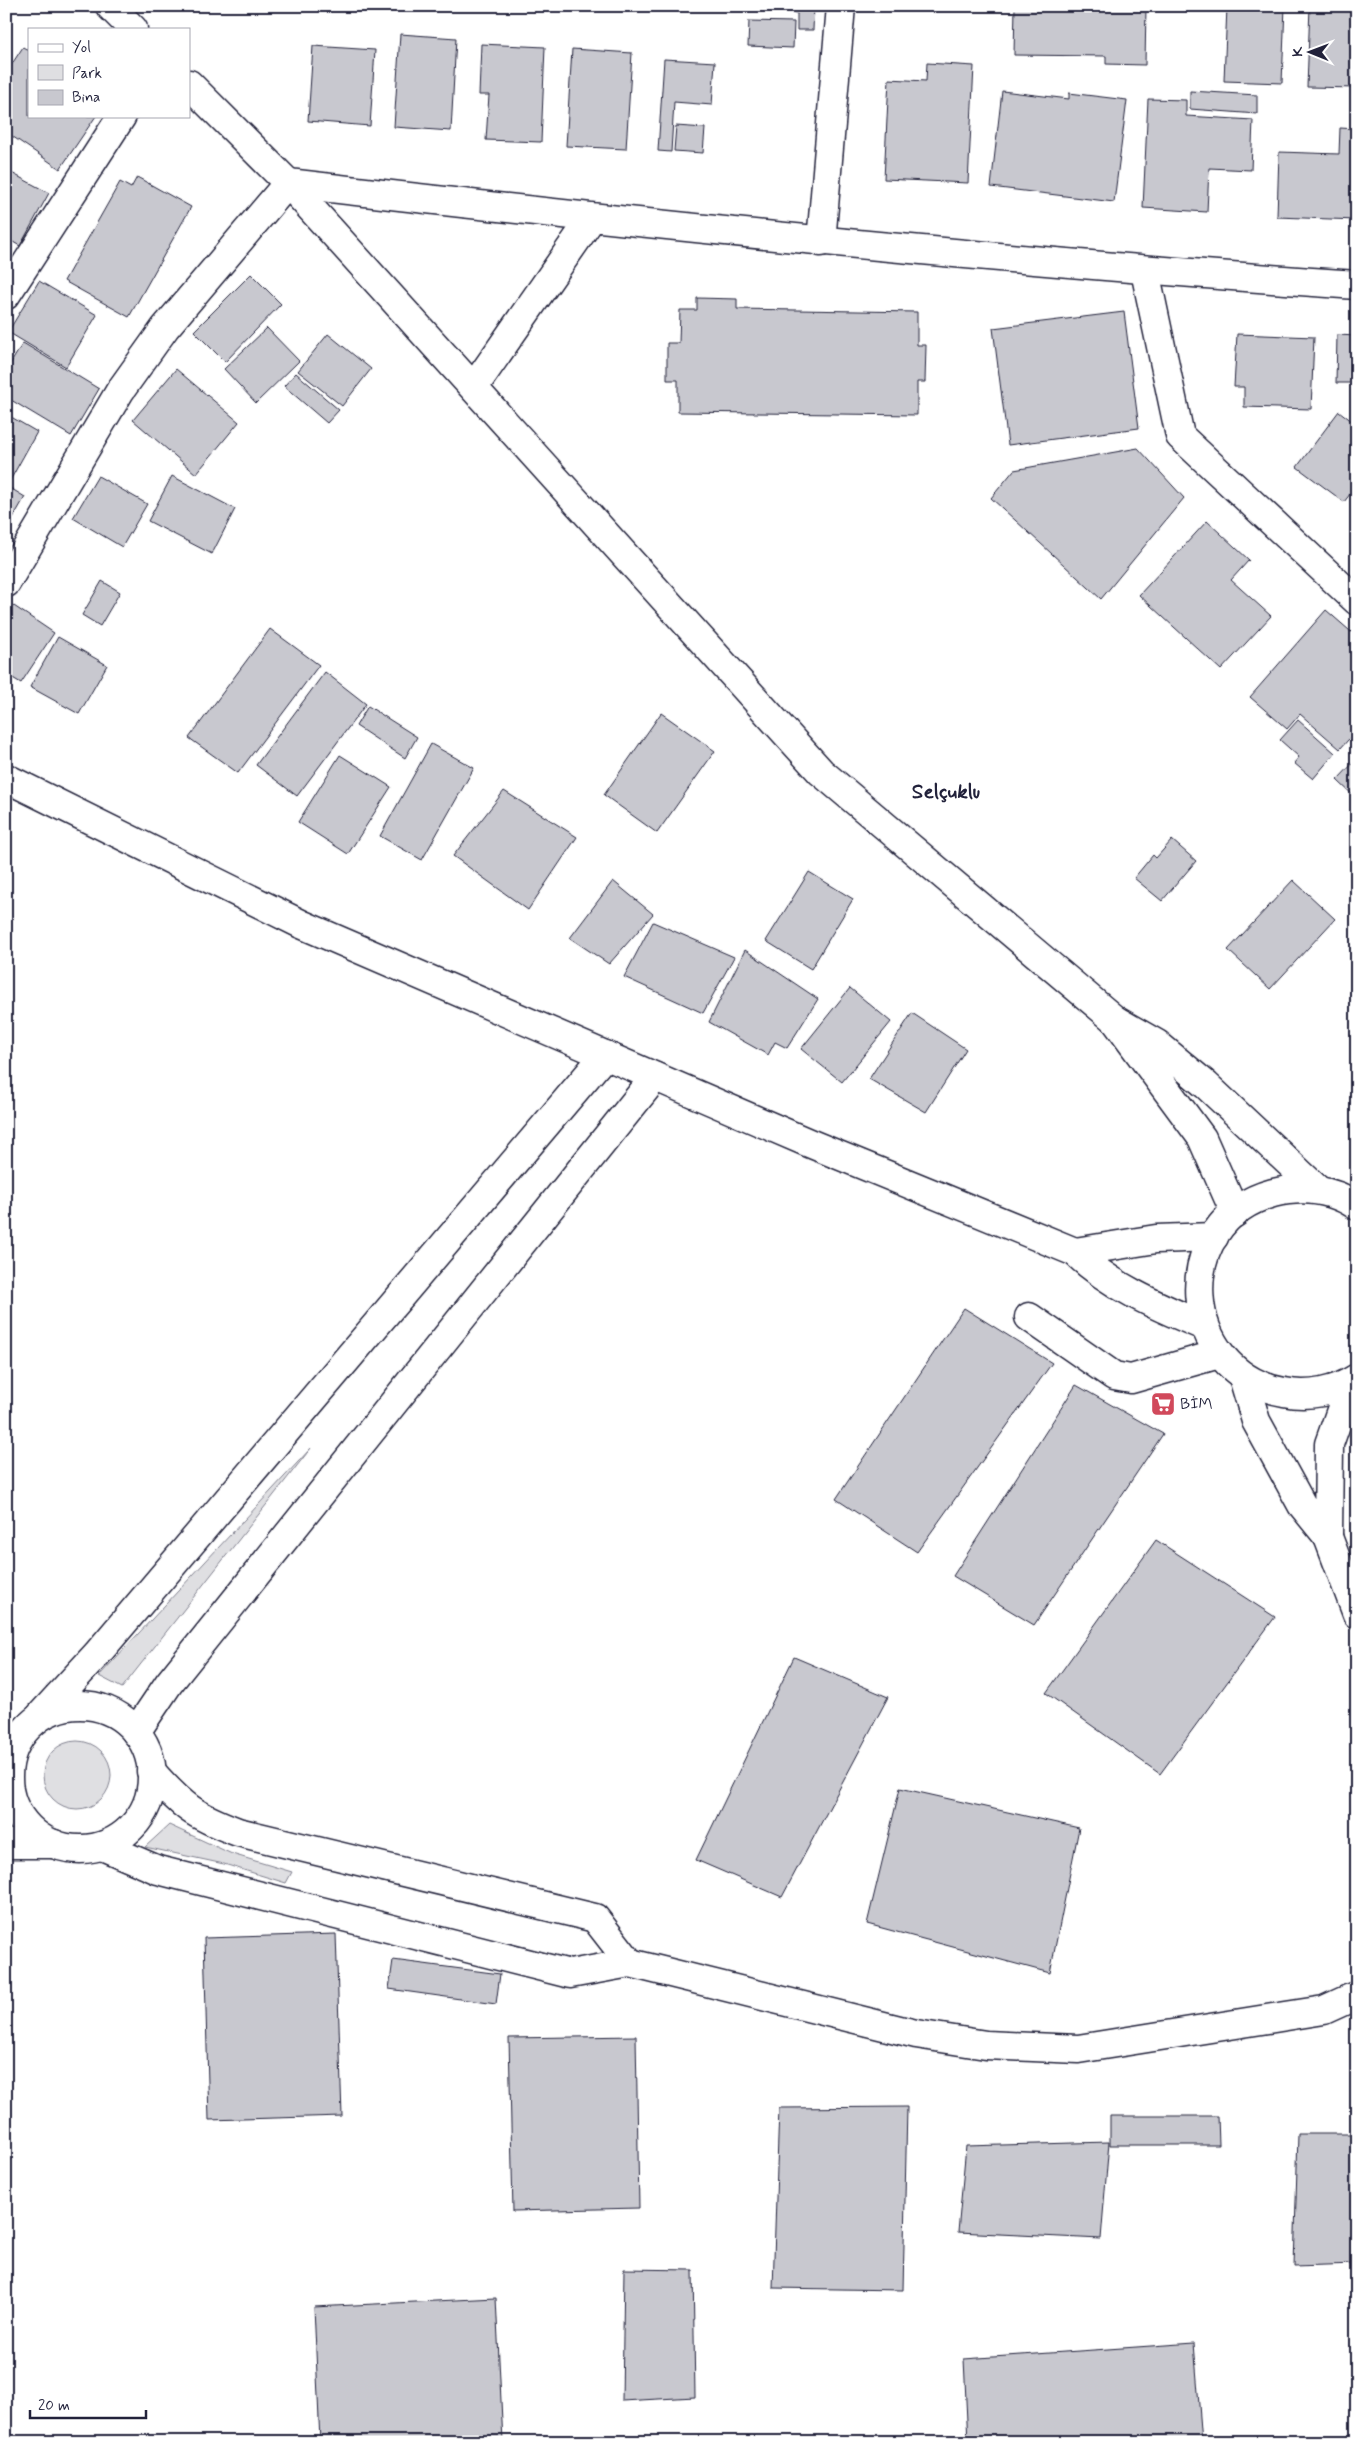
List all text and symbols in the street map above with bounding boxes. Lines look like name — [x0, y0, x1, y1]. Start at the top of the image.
legend — [28, 28, 190, 118]
north arrow — [1286, 28, 1336, 78]
text: Yol — [72, 38, 91, 58]
text: K — [1289, 46, 1307, 57]
text: Park — [72, 64, 102, 84]
text: Bina — [72, 88, 100, 108]
district label: Selçuklu — [912, 778, 980, 806]
supermarket icon: BİM — [1150, 1391, 1176, 1417]
place label: BİM — [1180, 1394, 1213, 1415]
scale bar — [30, 2388, 146, 2420]
text: 20 m — [38, 2396, 70, 2416]

